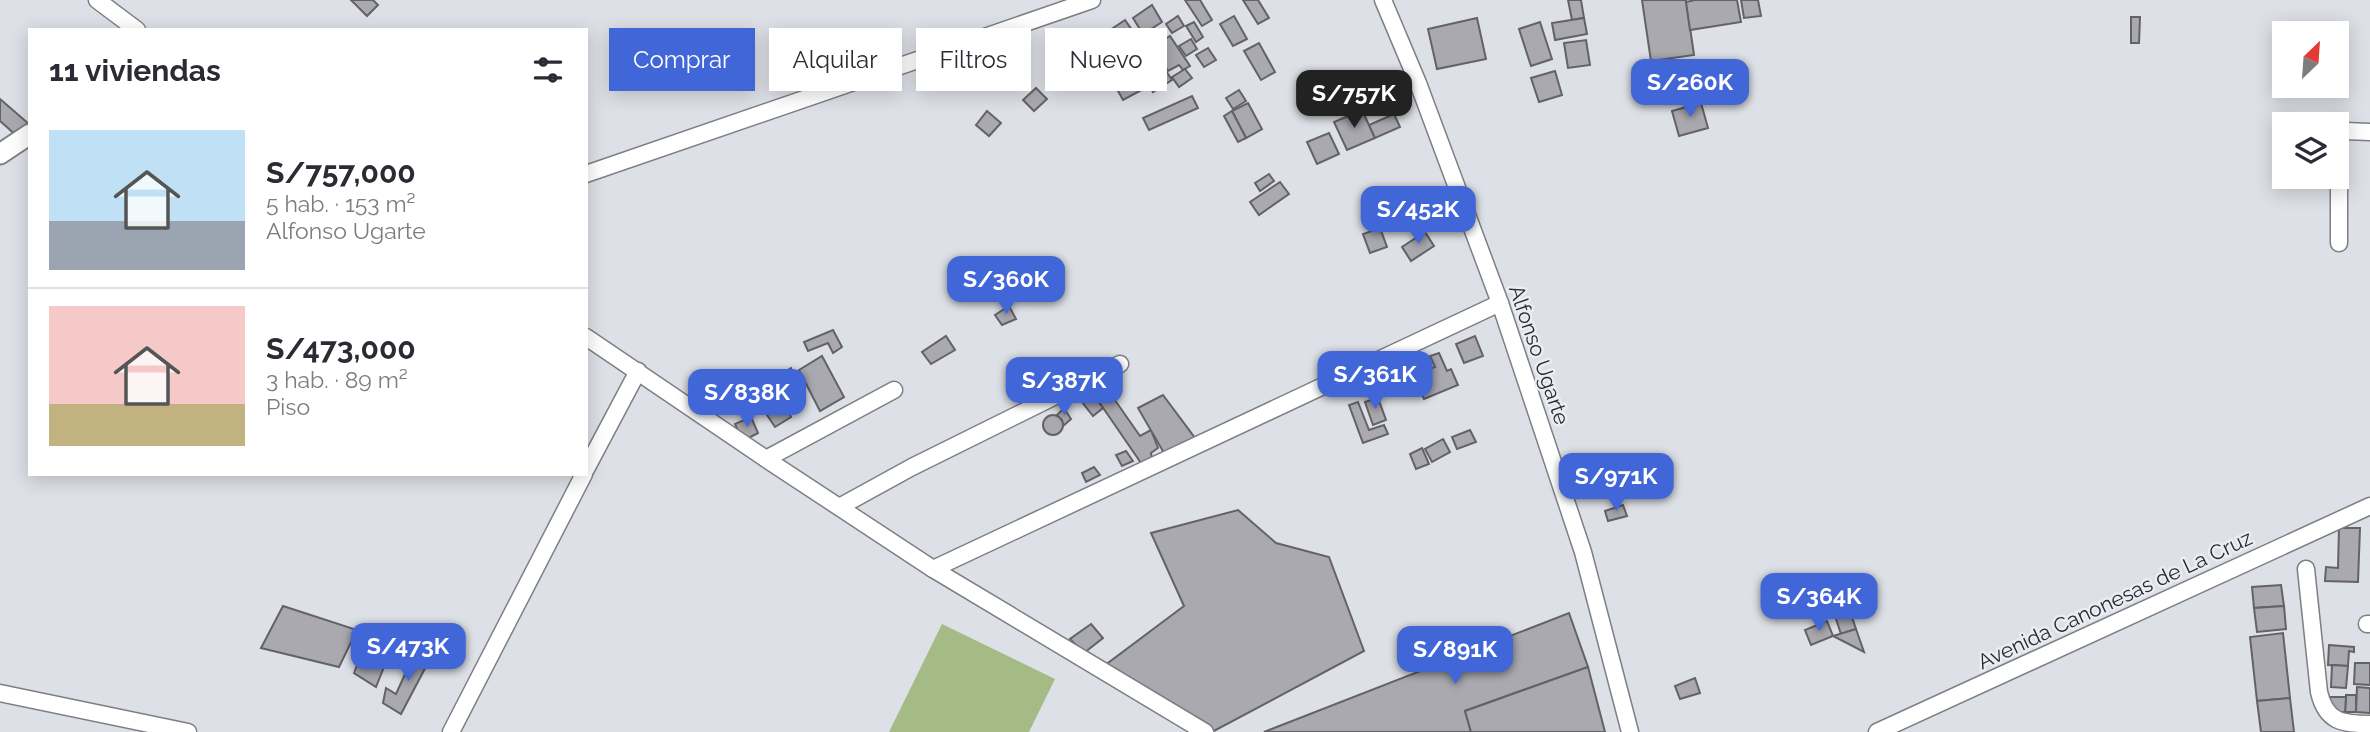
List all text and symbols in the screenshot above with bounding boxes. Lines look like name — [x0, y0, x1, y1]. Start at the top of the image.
north arrow — [2272, 21, 2348, 98]
map controls — [2272, 21, 2349, 189]
chip: Comprar — [609, 28, 755, 91]
chip: Alquilar — [769, 28, 902, 91]
chip: Filtros — [916, 28, 1031, 91]
chip: Nuevo — [1045, 28, 1167, 91]
icon: filters — [529, 51, 567, 89]
text: 11 viviendas — [49, 53, 221, 88]
pin: S/260K — [1633, 60, 1747, 119]
text: S/260K — [1647, 68, 1733, 95]
pin: S/757K — [1297, 71, 1411, 130]
text: S/757K — [1312, 79, 1396, 106]
button: layers — [2272, 112, 2349, 189]
text: S/757,000 — [266, 155, 416, 190]
icon: home — [105, 158, 189, 242]
pin: S/452K — [1361, 187, 1475, 246]
text: 5 hab. · 153 m² — [266, 190, 416, 217]
text: S/452K — [1377, 195, 1459, 222]
text: Alfonso Ugarte — [266, 217, 426, 244]
pin: S/360K — [949, 256, 1063, 316]
text: S/360K — [963, 265, 1049, 292]
street label: Alfonso Ugarte — [1504, 282, 1575, 428]
text: S/473,000 — [266, 331, 416, 366]
icon: home — [105, 334, 189, 418]
pin: S/361K — [1318, 352, 1432, 411]
pin: S/387K — [1007, 358, 1121, 417]
text: S/361K — [1333, 360, 1417, 387]
text: 3 hab. · 89 m² — [266, 366, 408, 393]
text: S/387K — [1022, 366, 1106, 393]
pin: S/838K — [690, 370, 804, 429]
text: S/838K — [704, 378, 790, 405]
text: Piso — [266, 393, 310, 420]
pin: S/971K — [1559, 454, 1673, 513]
text: S/971K — [1575, 462, 1657, 489]
street label: Avenida Canonesas de La Cruz — [1974, 525, 2256, 674]
pin: S/364K — [1762, 574, 1876, 633]
text: S/364K — [1777, 582, 1861, 609]
pin: S/473K — [351, 624, 465, 683]
pin: S/891K — [1398, 626, 1512, 686]
text: S/473K — [367, 632, 449, 659]
text: S/891K — [1413, 635, 1497, 662]

